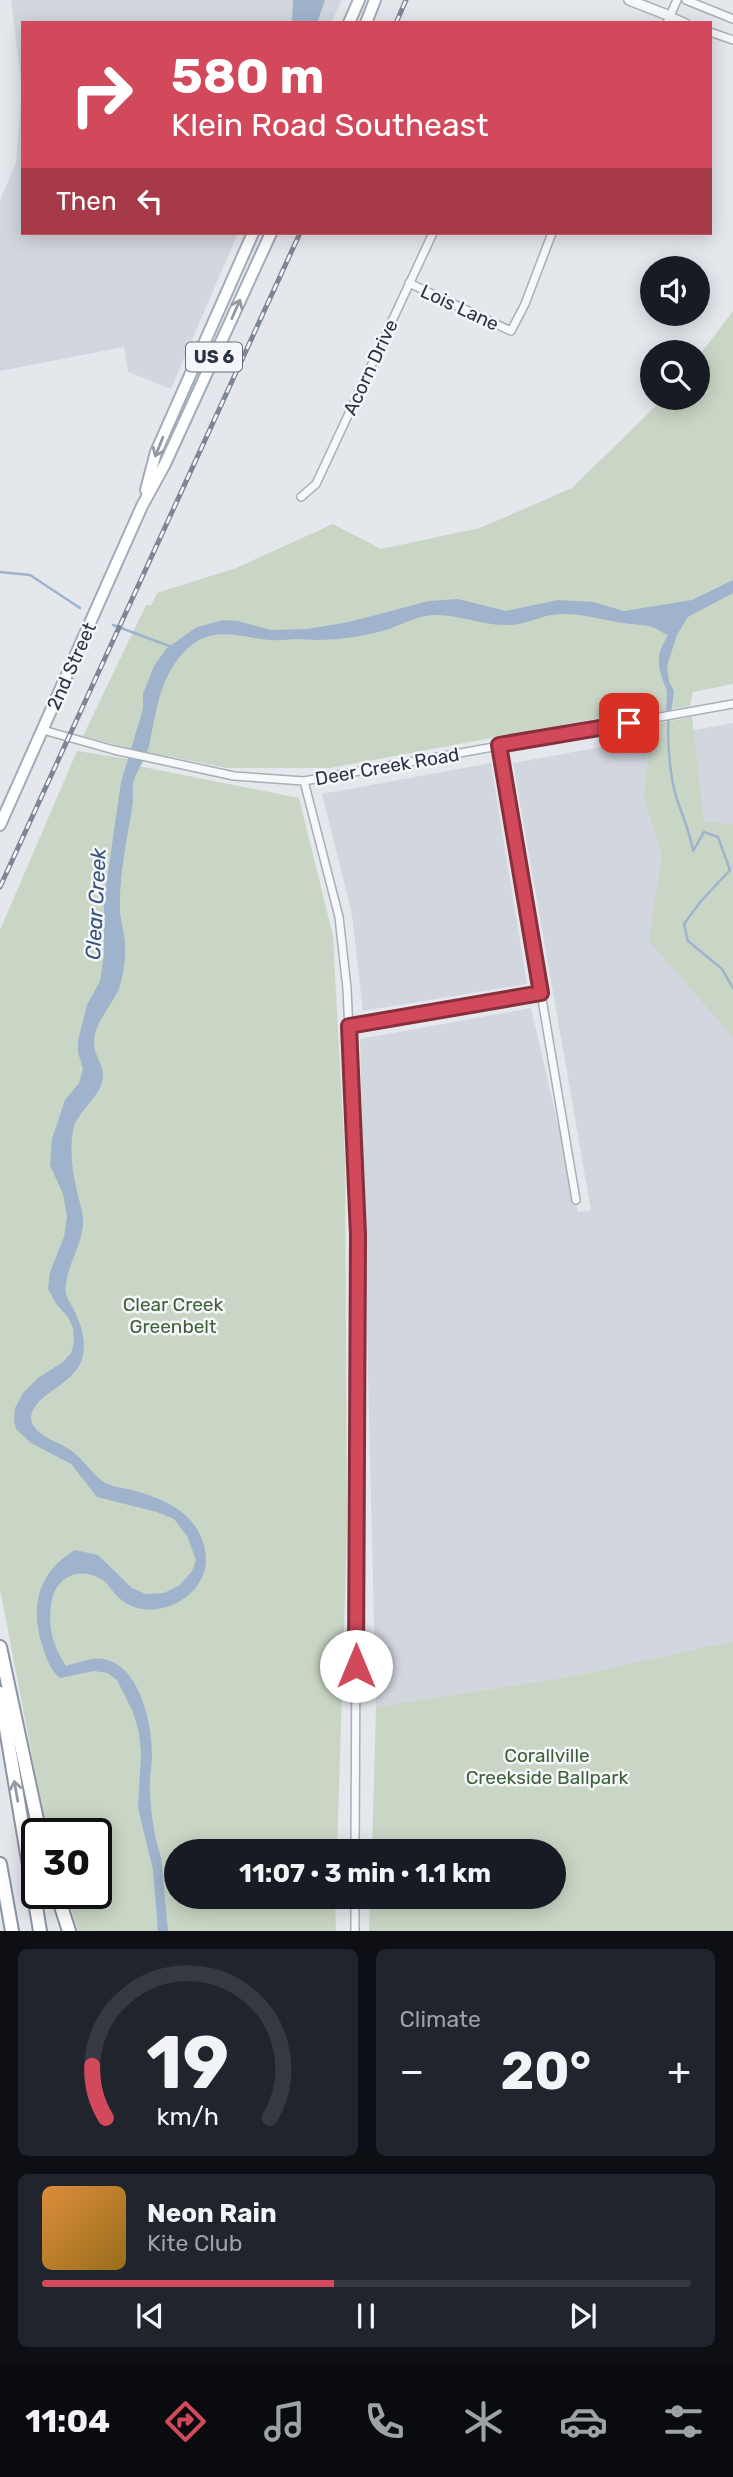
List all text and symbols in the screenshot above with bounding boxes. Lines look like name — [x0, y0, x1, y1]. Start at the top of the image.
text: 580 m — [171, 47, 324, 105]
icon: right — [56, 49, 147, 140]
text: Klein Road Southeast — [171, 106, 489, 144]
icon: left — [131, 182, 169, 220]
text: Then — [56, 186, 117, 217]
map controls — [640, 256, 710, 410]
button: sound — [640, 256, 710, 326]
street label: Lois Lane — [417, 279, 503, 336]
one-way arrow — [230, 299, 243, 320]
street label: Acorn Drive — [338, 316, 403, 419]
button: search — [640, 340, 710, 410]
road number: US 6 — [186, 342, 242, 372]
one-way arrow — [151, 436, 164, 457]
street label: 2nd Street — [42, 618, 101, 714]
pin — [599, 693, 659, 753]
icon: arrive — [610, 704, 648, 742]
street label: Deer Creek Road — [313, 742, 461, 791]
water label: Clear Creek — [80, 846, 111, 961]
park label: Clear Creek Greenbelt — [123, 1293, 223, 1338]
position arrow — [319, 1629, 393, 1703]
park label: Corallville Creekside Ballpark — [466, 1744, 629, 1789]
one-way arrow — [9, 1780, 22, 1803]
speed limit sign: 30 — [21, 1818, 112, 1909]
text: 11:07 · 3 min · 1.1 km — [239, 1858, 491, 1889]
text: Climate — [400, 2005, 481, 2033]
text: 19 — [146, 2021, 229, 2107]
text: 20° — [500, 2040, 591, 2102]
text: − — [400, 2048, 424, 2094]
text: + — [667, 2048, 691, 2094]
text: km/h — [157, 2102, 219, 2131]
text: Neon Rain — [147, 2198, 277, 2229]
text: Kite Club — [147, 2229, 242, 2257]
icon: previous — [131, 2297, 169, 2335]
icon: pause — [347, 2297, 385, 2335]
icon: next — [564, 2297, 602, 2335]
icon: directions — [161, 2397, 210, 2446]
icon: music — [260, 2397, 309, 2446]
icon: phone — [360, 2397, 409, 2446]
icon: climate — [459, 2397, 508, 2446]
icon: car — [559, 2397, 608, 2446]
icon: filters — [659, 2397, 708, 2446]
text: 11:04 — [25, 2402, 110, 2440]

